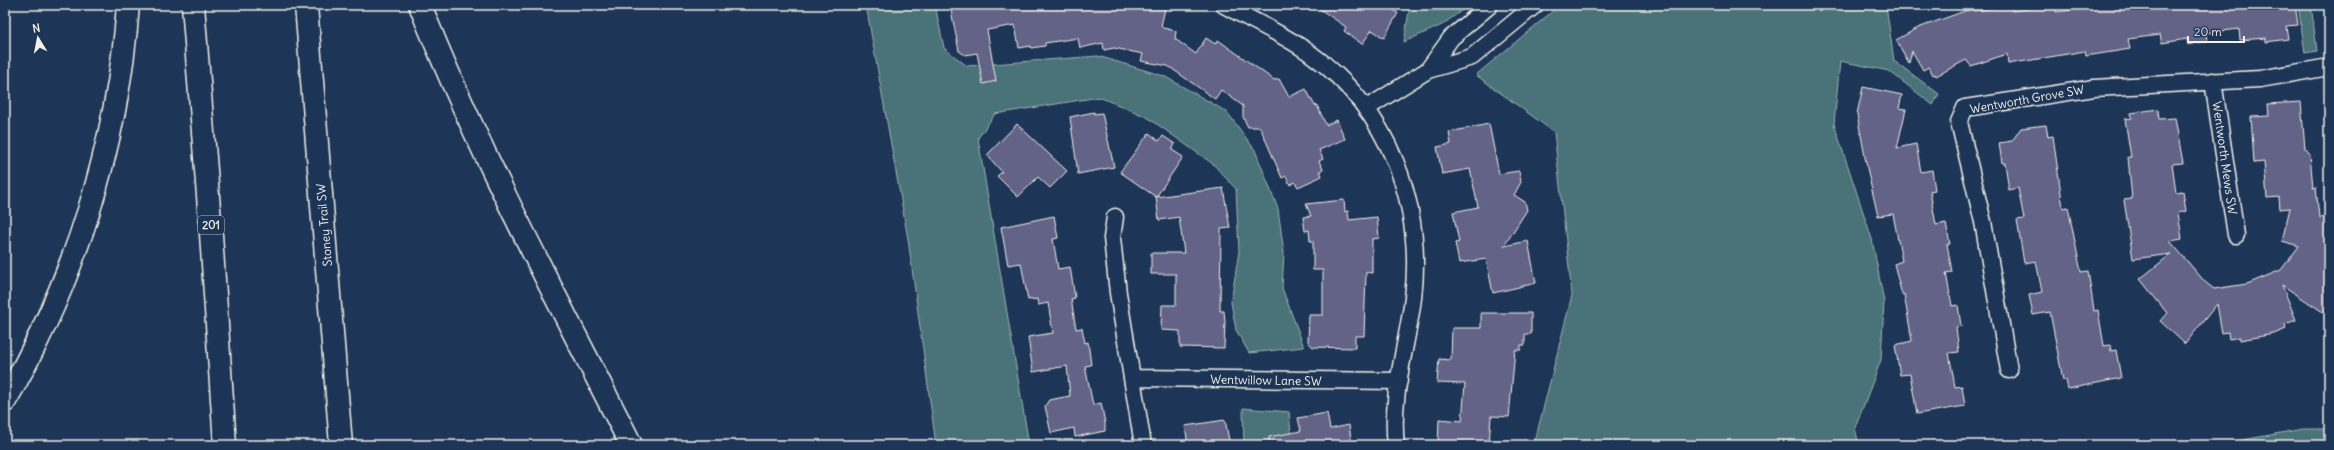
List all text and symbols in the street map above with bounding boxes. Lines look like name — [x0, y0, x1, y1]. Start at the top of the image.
north arrow — [18, 18, 58, 58]
scale bar — [2188, 18, 2244, 44]
text: N — [31, 21, 41, 36]
text: 20 m — [2194, 24, 2222, 39]
street label: Wentworth Grove SW — [1969, 82, 2085, 116]
street label: Wentworth Mews SW — [2210, 100, 2240, 216]
street label: Stoney Trail SW — [313, 183, 335, 267]
road number: 201 — [198, 216, 224, 234]
street label: Wentwillow Lane SW — [1210, 372, 1322, 388]

